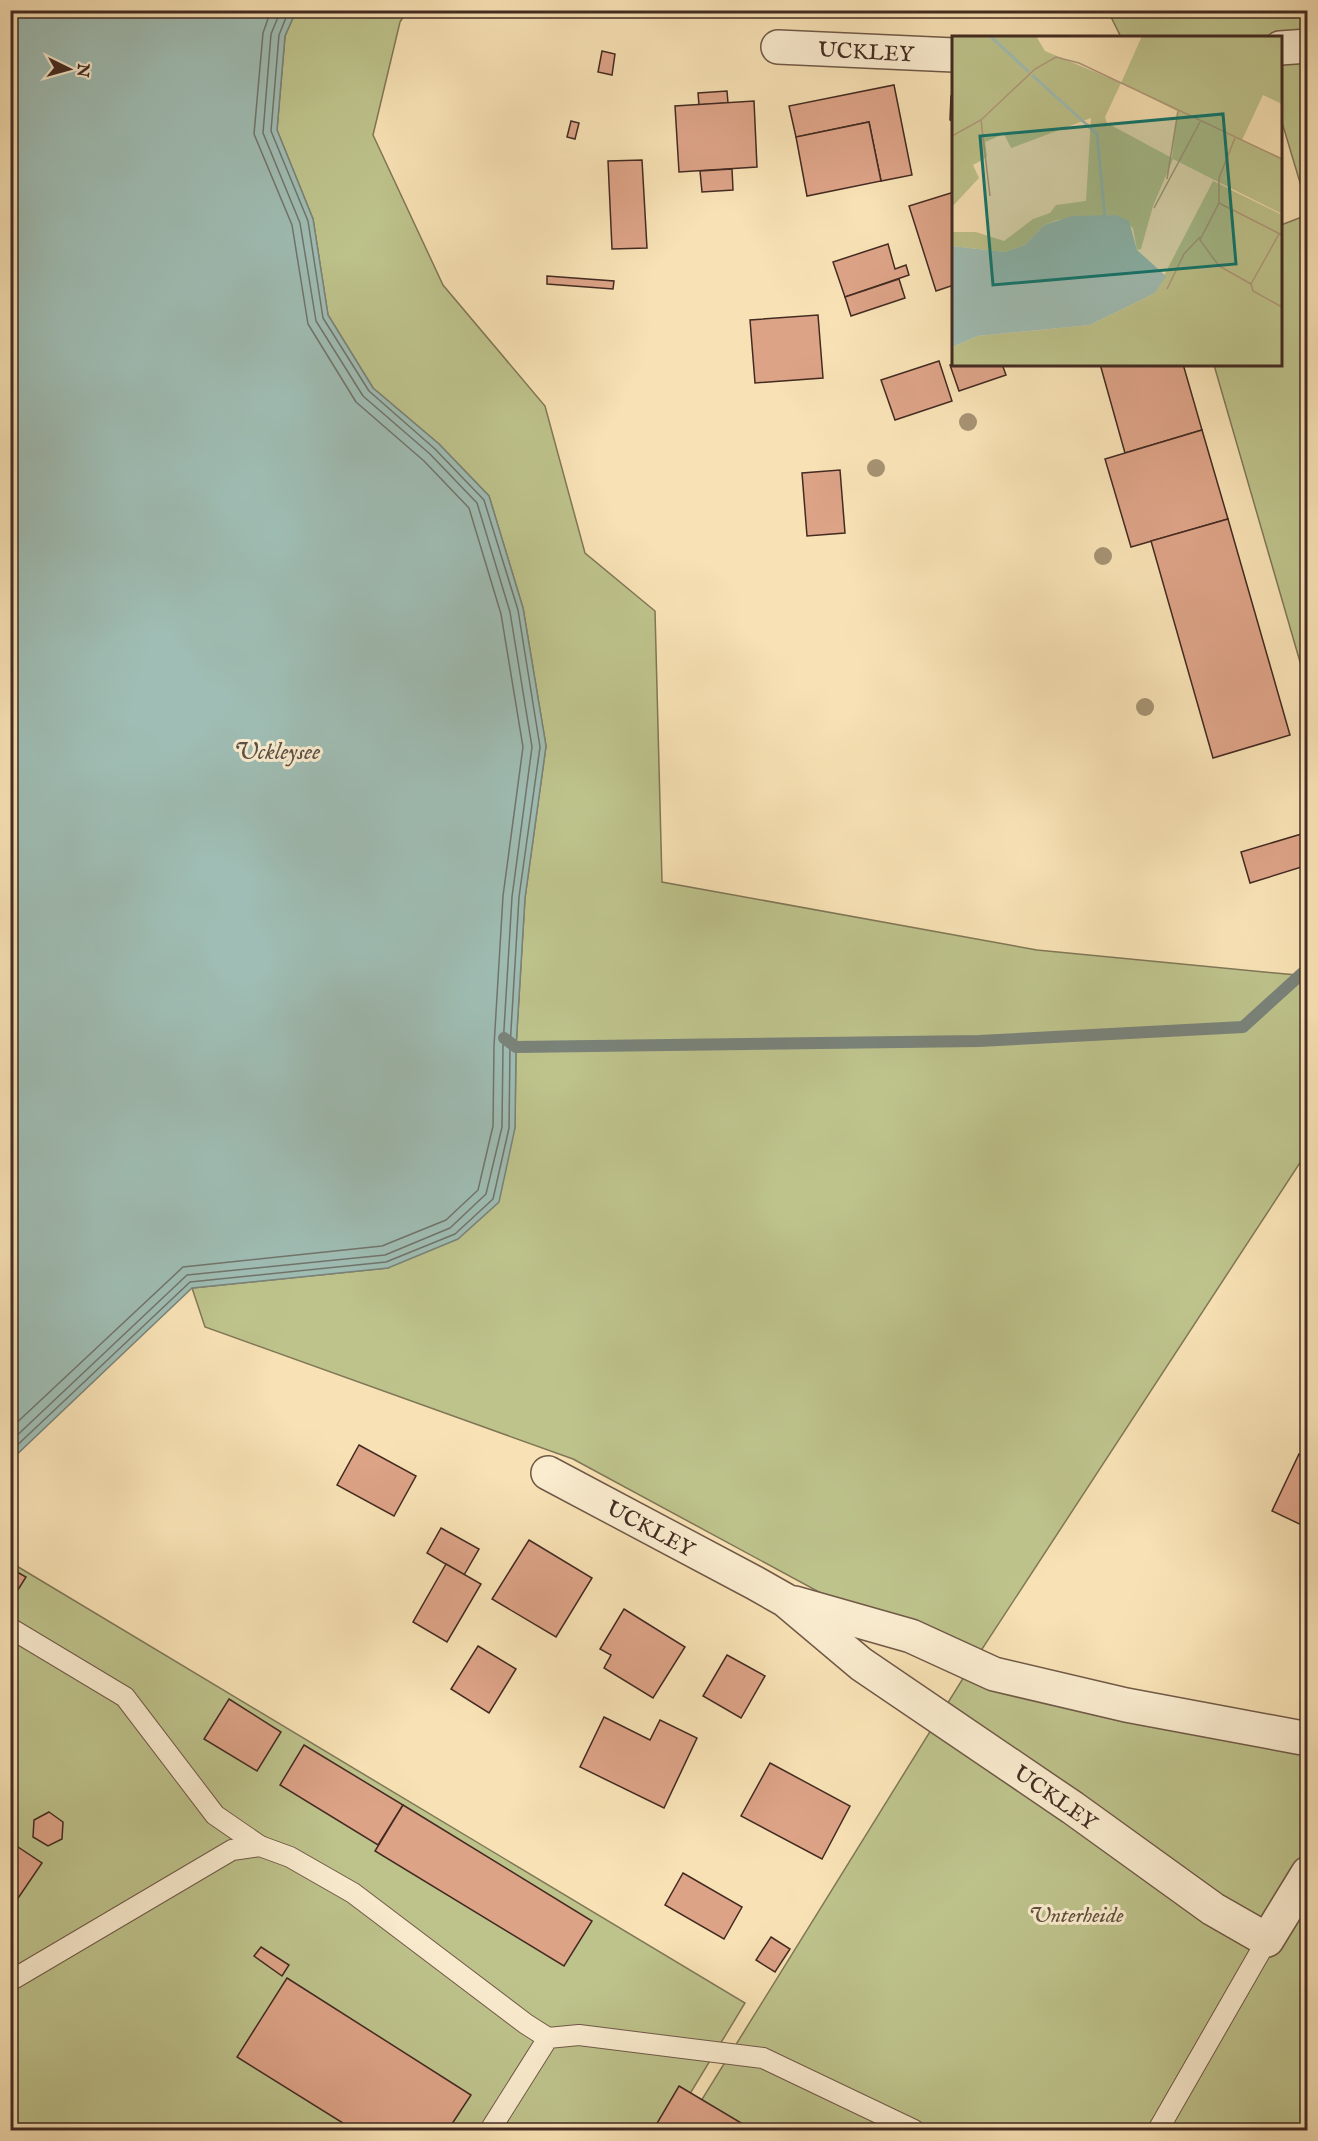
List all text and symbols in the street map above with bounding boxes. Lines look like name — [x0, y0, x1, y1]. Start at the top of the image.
inset map — [952, 36, 1282, 366]
street label: UCKLEY — [817, 37, 915, 70]
north arrow — [39, 39, 99, 99]
text: N — [71, 61, 93, 78]
water label: Uckleysee — [234, 737, 320, 768]
street label: UCKLEY — [601, 1495, 700, 1565]
street label: UCKLEY — [1008, 1760, 1103, 1838]
park label: Unterheide — [1028, 1902, 1124, 1930]

